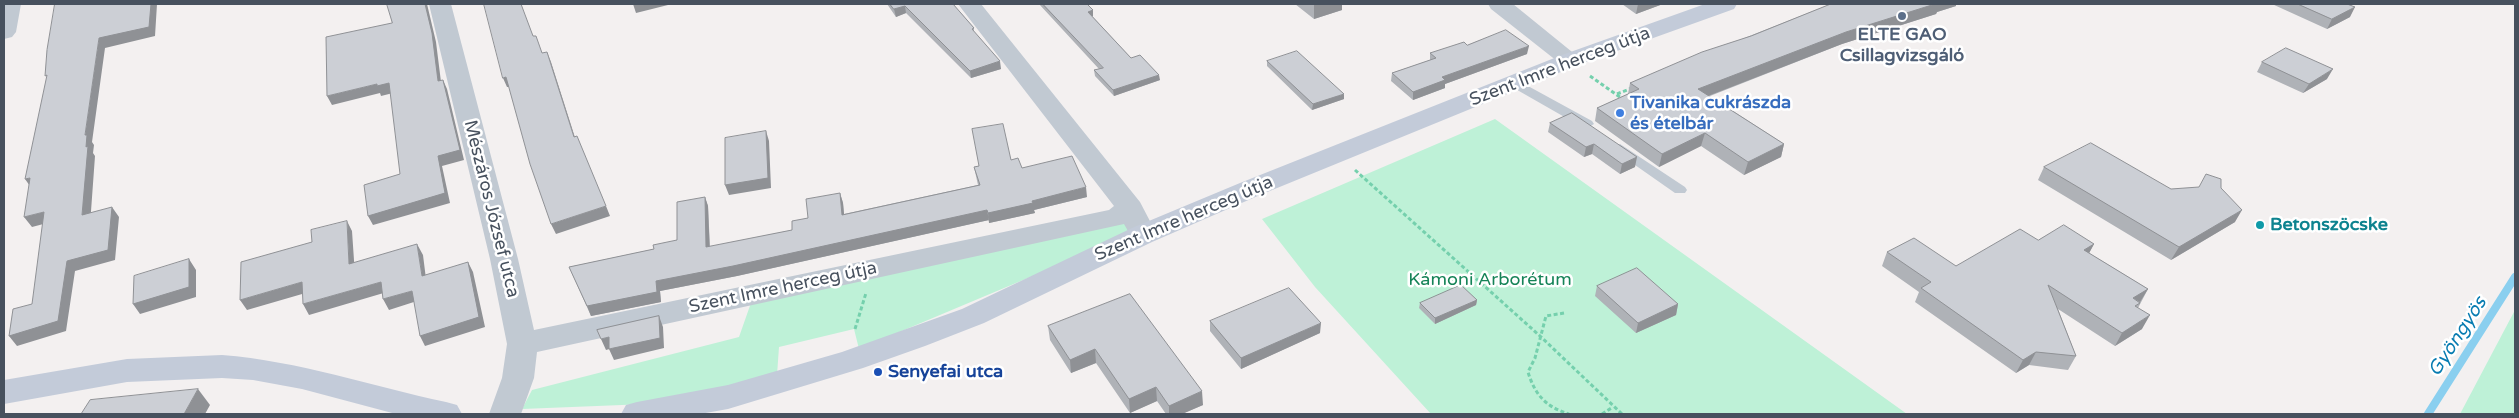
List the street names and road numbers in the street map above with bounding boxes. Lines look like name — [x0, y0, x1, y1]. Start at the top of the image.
street label: Szent Imre herceg útja — [1467, 23, 1653, 111]
street label: Mészáros József utca — [459, 118, 523, 300]
street label: Szent Imre herceg útja — [1092, 172, 1276, 266]
street label: Szent Imre herceg útja — [687, 258, 879, 318]

